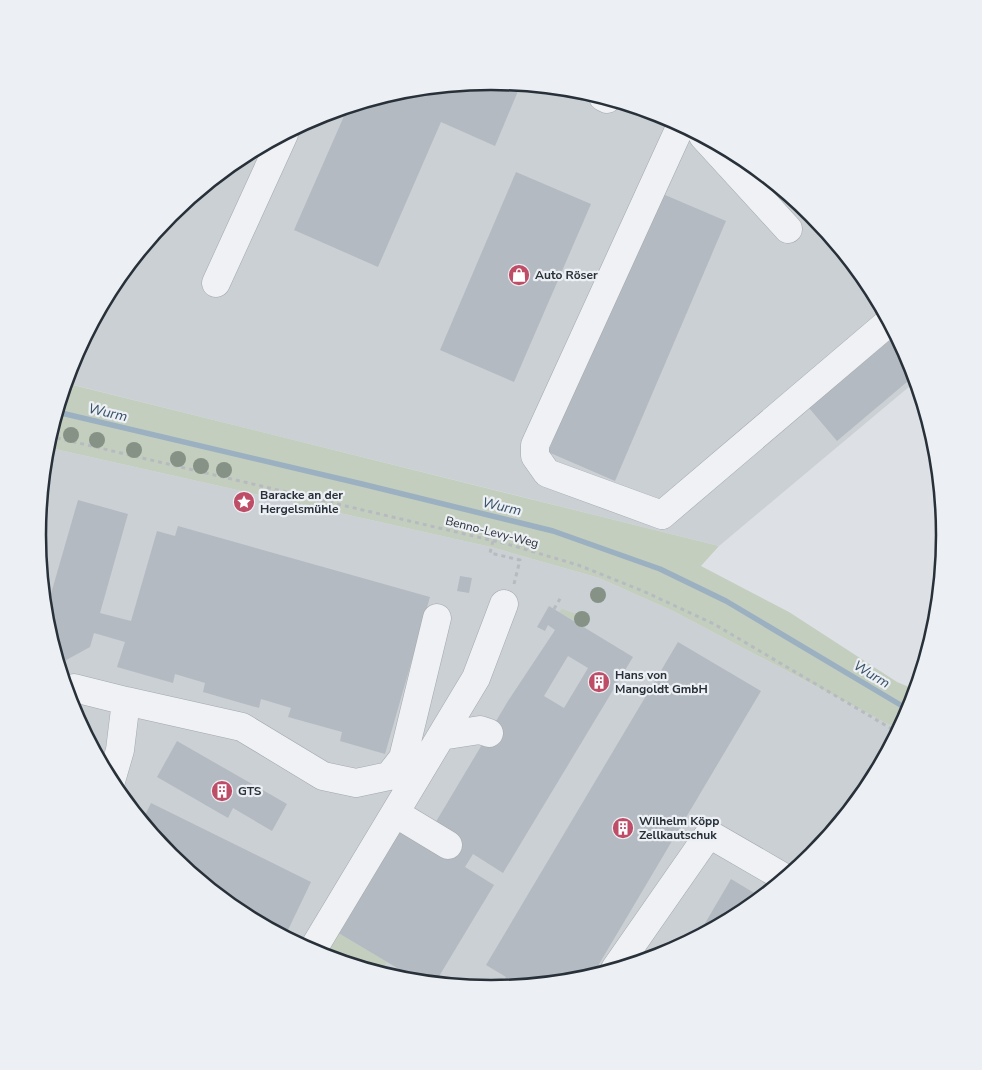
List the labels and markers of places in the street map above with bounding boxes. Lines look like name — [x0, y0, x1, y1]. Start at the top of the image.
shop icon: Auto Röser — [507, 263, 531, 287]
place label: Auto Röser — [535, 267, 598, 283]
place label: Baracke an der Hergelsmühle — [260, 487, 343, 517]
place icon: Baracke an der Hergelsmühle — [232, 490, 256, 514]
place label: Hans von Mangoldt GmbH — [615, 667, 708, 697]
building icon: Hans von Mangoldt GmbH — [587, 670, 611, 694]
building icon: GTS — [210, 779, 234, 803]
place label: GTS — [238, 783, 262, 799]
place label: Wilhelm Köpp Zellkautschuk — [639, 813, 720, 843]
building icon: Wilhelm Köpp Zellkautschuk — [611, 816, 635, 840]

